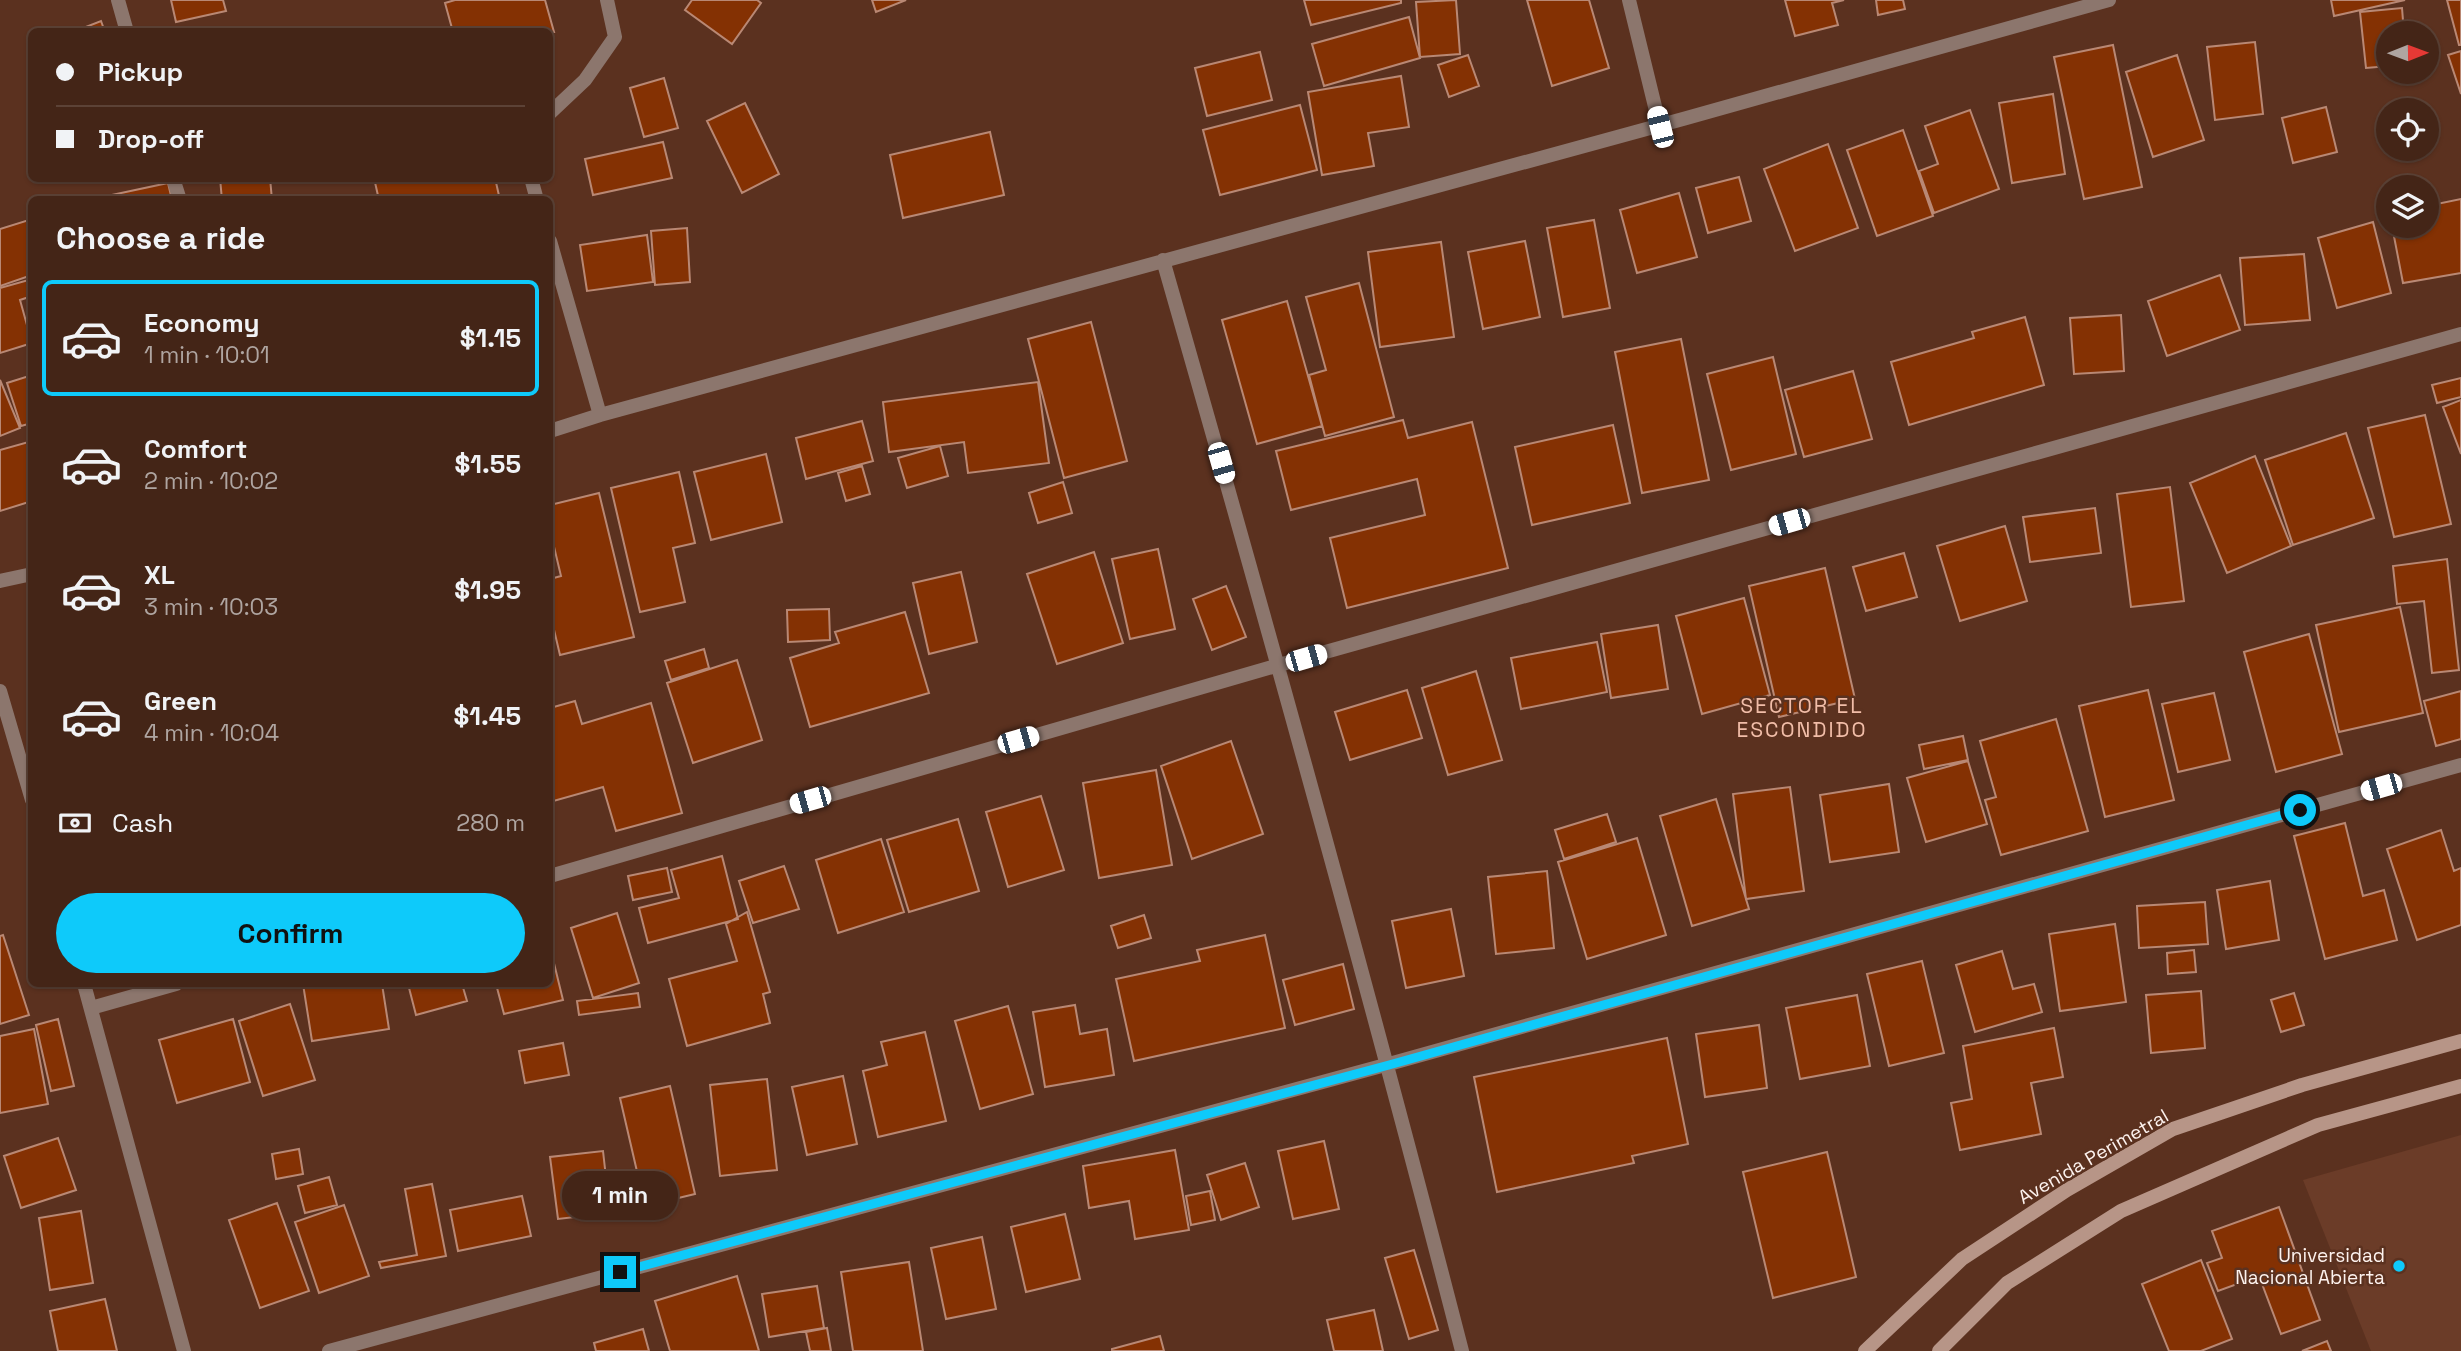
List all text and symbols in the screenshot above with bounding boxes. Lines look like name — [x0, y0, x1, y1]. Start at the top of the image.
north arrow — [2376, 21, 2440, 84]
map controls — [2376, 21, 2439, 238]
text: Pickup — [98, 55, 183, 89]
button: locate — [2376, 98, 2439, 161]
car — [1645, 104, 1676, 150]
text: Drop-off — [98, 122, 204, 156]
button: layers — [2376, 175, 2439, 238]
text: Choose a ride — [56, 218, 266, 258]
text: Economy — [144, 306, 260, 340]
icon: car — [60, 307, 123, 370]
text: $1.15 — [460, 321, 521, 355]
text: 1 min · 10:01 — [144, 340, 270, 370]
text: Comfort — [144, 432, 247, 466]
icon: car — [60, 433, 123, 496]
car — [1206, 440, 1237, 486]
text: $1.55 — [455, 447, 521, 481]
text: 2 min · 10:02 — [144, 466, 278, 496]
car — [1766, 506, 1813, 538]
text: XL — [144, 558, 175, 592]
icon: car — [60, 559, 123, 622]
text: $1.95 — [454, 573, 521, 607]
text: 3 min · 10:03 — [144, 592, 278, 622]
car — [1283, 642, 1330, 674]
text: Green — [144, 684, 217, 718]
icon: car — [60, 685, 123, 748]
district label: SECTOR EL ESCONDIDO — [1736, 692, 1868, 743]
text: $1.45 — [454, 699, 521, 733]
text: 4 min · 10:04 — [144, 718, 279, 748]
car — [995, 724, 1042, 756]
car — [2358, 771, 2405, 803]
car — [787, 784, 834, 816]
route start — [2284, 794, 2316, 826]
icon: cash — [56, 804, 94, 842]
text: Cash — [112, 806, 173, 840]
text: 280 m — [456, 808, 525, 838]
button: Confirm — [56, 893, 525, 973]
street label: Avenida Perimetral — [2014, 1103, 2173, 1210]
callout: 1 min — [562, 1170, 678, 1220]
text: 1 min — [592, 1180, 648, 1210]
place label: Universidad Nacional Abierta — [2235, 1243, 2385, 1290]
route end — [604, 1256, 636, 1288]
marker: Universidad Nacional Abierta — [2391, 1258, 2407, 1274]

